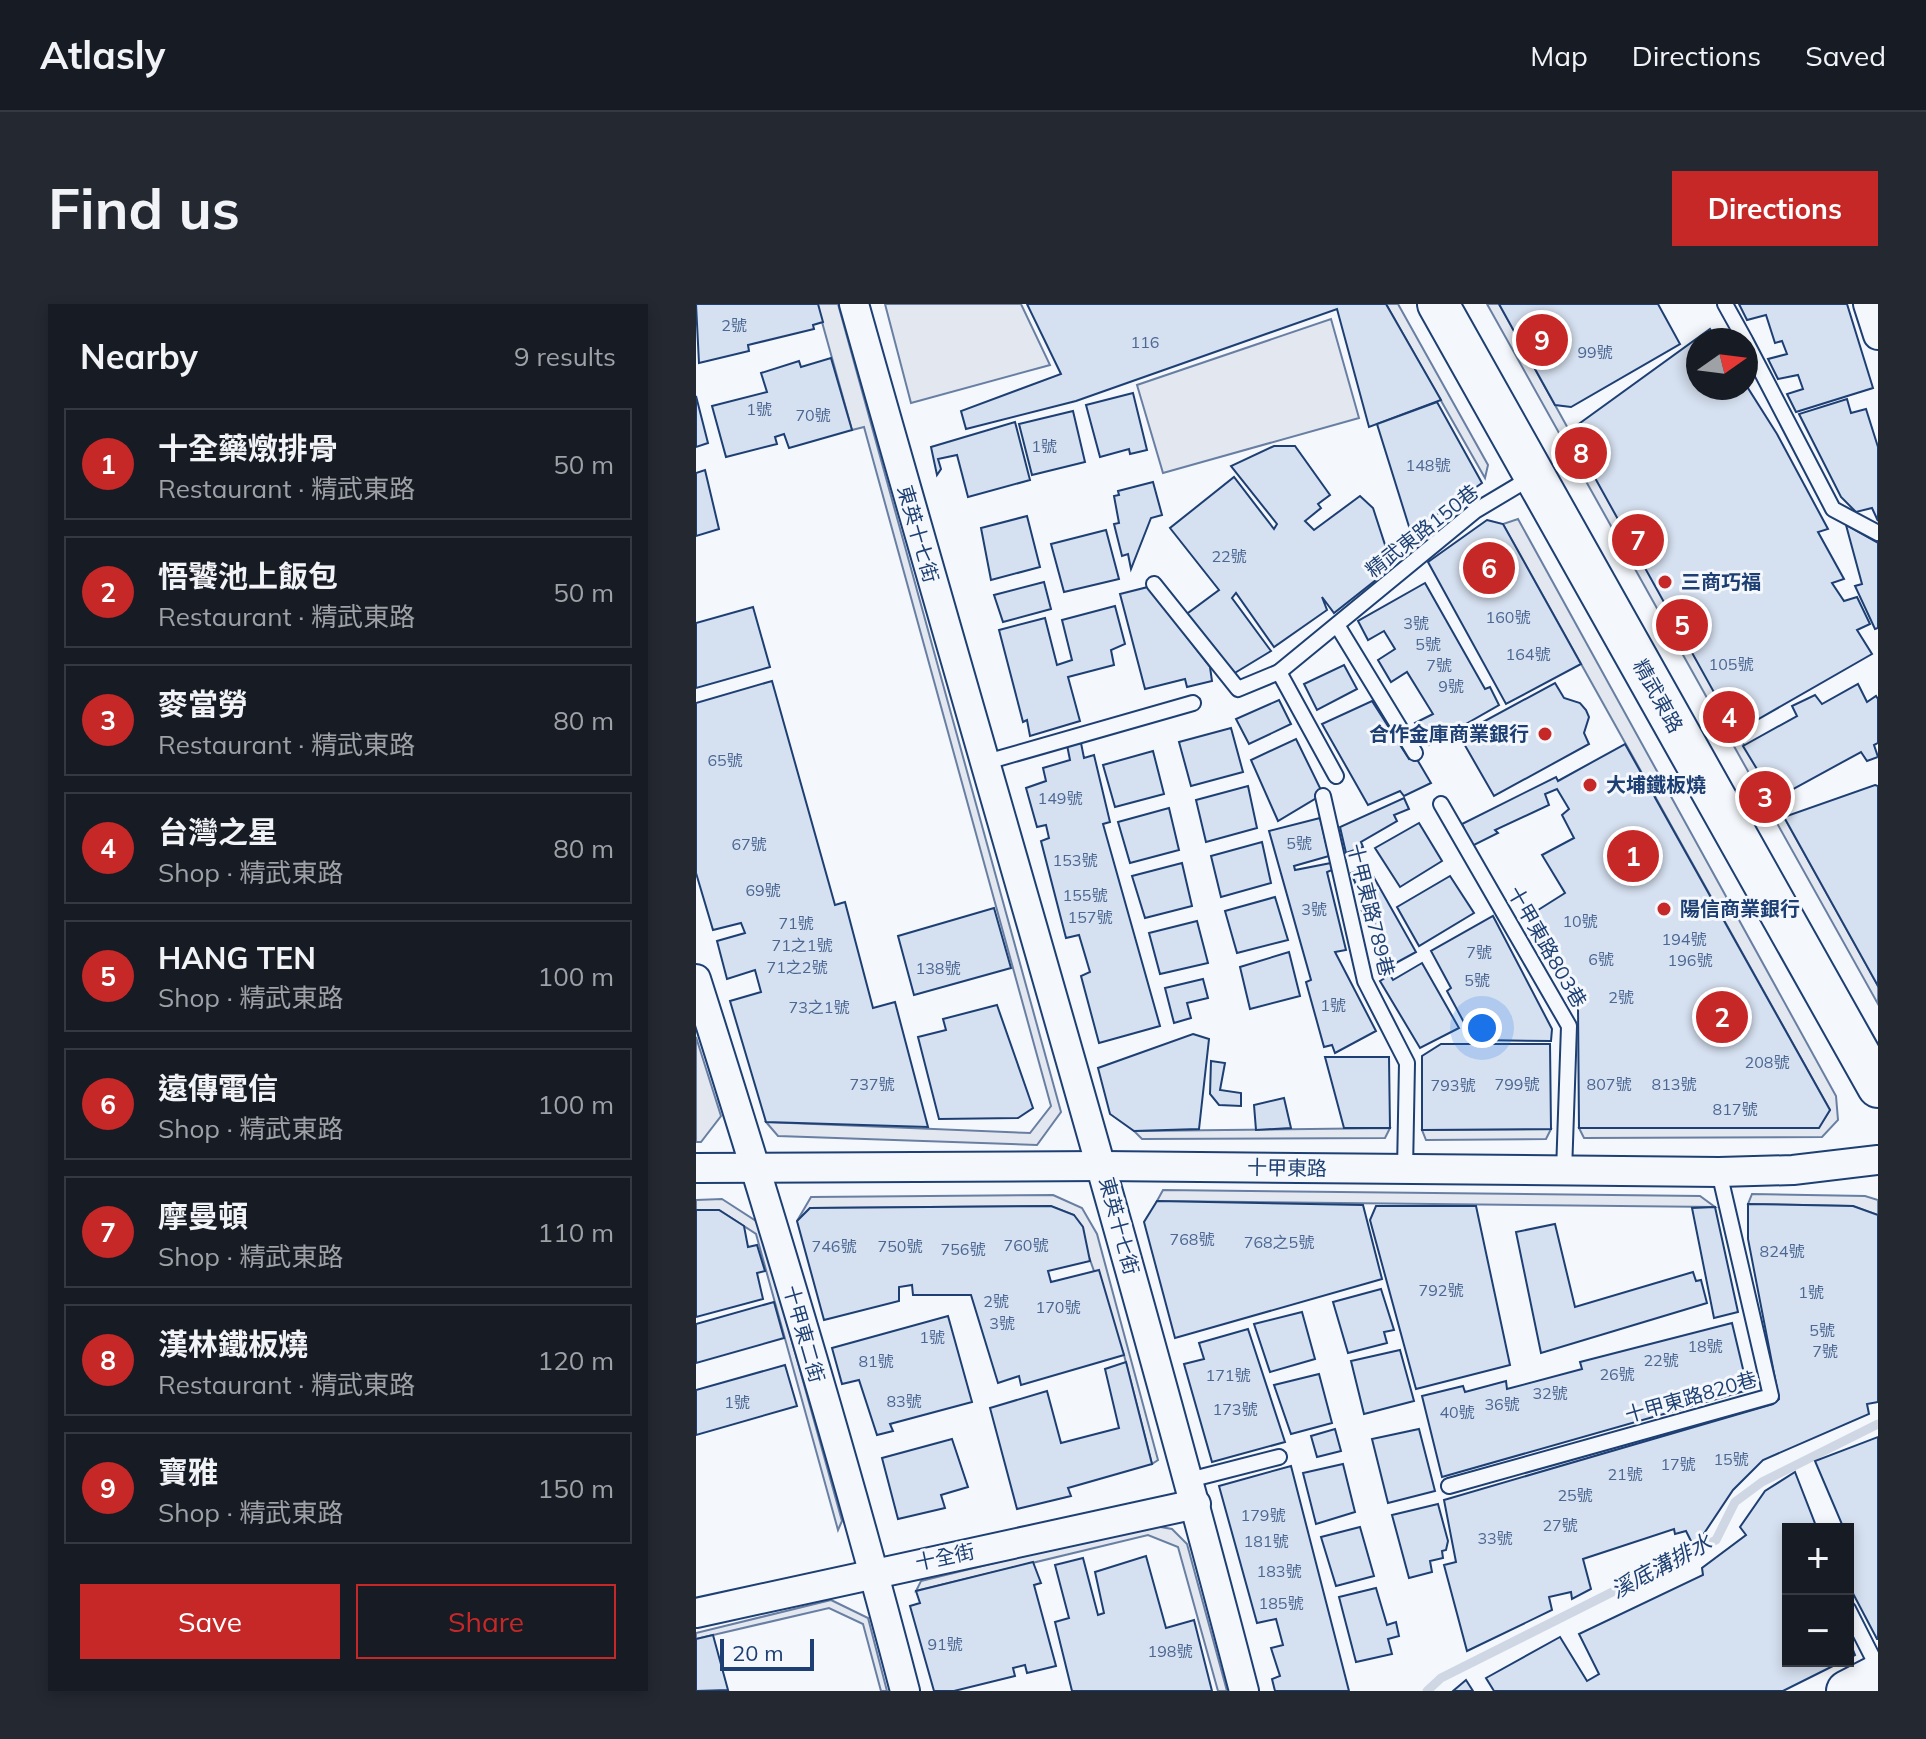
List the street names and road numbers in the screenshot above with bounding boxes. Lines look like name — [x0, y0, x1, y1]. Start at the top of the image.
street label: 精武東路150巷 — [1360, 479, 1483, 582]
street label: 東英十七街 — [893, 482, 944, 585]
street label: 精武東路 — [1628, 655, 1689, 737]
street label: 十甲東路789巷 — [1343, 841, 1400, 979]
street label: 十甲東路803巷 — [1503, 882, 1592, 1012]
street label: 十甲東路 — [1247, 1154, 1327, 1181]
street label: 東英十七街 — [1094, 1174, 1144, 1277]
street label: 十甲東二街 — [779, 1282, 830, 1385]
street label: 十甲東路820巷 — [1622, 1366, 1760, 1427]
street label: 十全街 — [913, 1538, 977, 1575]

